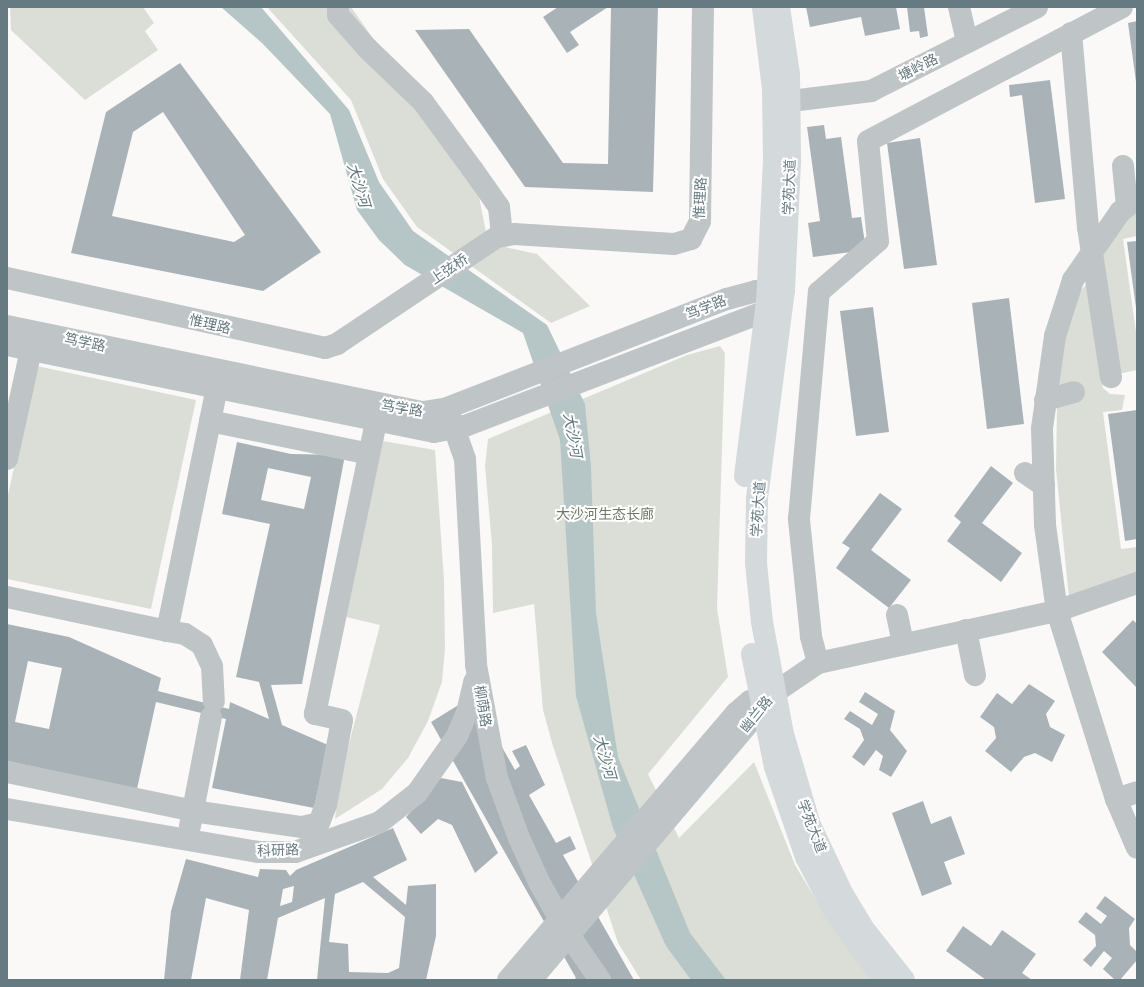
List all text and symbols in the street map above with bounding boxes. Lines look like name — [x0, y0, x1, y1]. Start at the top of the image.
street label: 塘岭路 — [895, 50, 941, 84]
street label: 学苑大道 — [780, 159, 798, 215]
water label: 大沙河 — [344, 161, 374, 209]
street label: 惟理路 — [691, 177, 709, 219]
street label: 上弦桥 — [427, 250, 471, 288]
street label: 笃学路 — [683, 292, 729, 322]
street label: 惟理路 — [188, 311, 232, 337]
street label: 笃学路 — [63, 329, 107, 355]
street label: 笃学路 — [380, 396, 424, 420]
water label: 大沙河 — [560, 411, 586, 459]
street label: 学苑大道 — [748, 480, 768, 538]
park label: 大沙河生态长廊 — [556, 506, 654, 522]
street label: 柳荫路 — [471, 684, 495, 728]
street label: 幽兰路 — [736, 692, 776, 736]
water label: 大沙河 — [590, 733, 620, 781]
street label: 学苑大道 — [794, 797, 830, 855]
street label: 科研路 — [257, 841, 299, 859]

